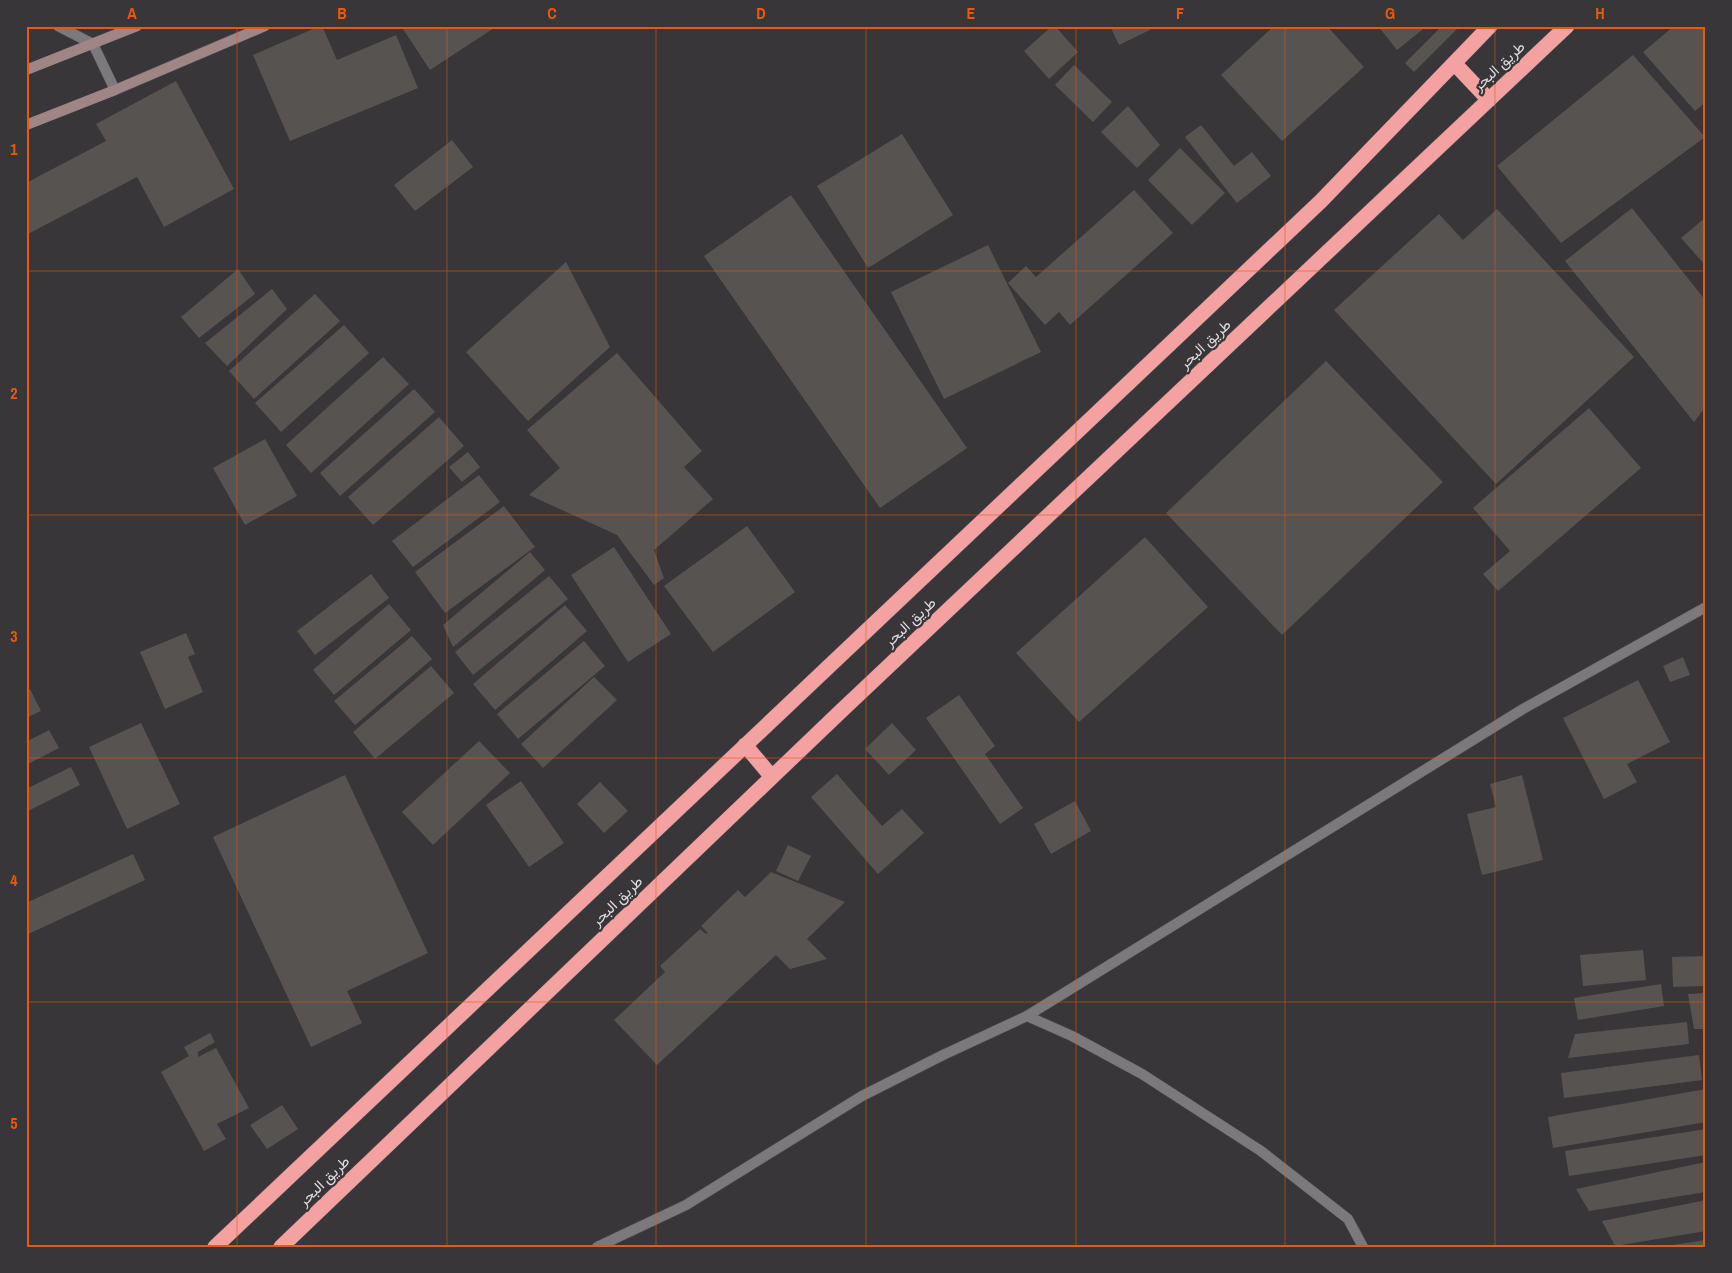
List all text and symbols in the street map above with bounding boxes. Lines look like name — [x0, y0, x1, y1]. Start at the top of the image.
text: A — [127, 2, 137, 24]
text: B — [337, 2, 347, 24]
text: C — [547, 2, 557, 24]
text: D — [756, 2, 766, 24]
text: E — [967, 2, 976, 24]
text: F — [1176, 2, 1184, 24]
text: G — [1385, 2, 1395, 24]
text: H — [1595, 2, 1605, 24]
street label: طريق البحر — [1467, 36, 1529, 96]
text: 1 — [10, 138, 18, 160]
street label: طريق البحر — [1173, 314, 1235, 374]
text: 2 — [10, 382, 18, 404]
street label: طريق البحر — [878, 592, 940, 652]
text: 3 — [10, 625, 18, 647]
text: 4 — [10, 869, 18, 891]
street label: طريق البحر — [586, 871, 647, 931]
text: 5 — [10, 1112, 18, 1134]
street label: طريق البحر — [293, 1151, 354, 1211]

